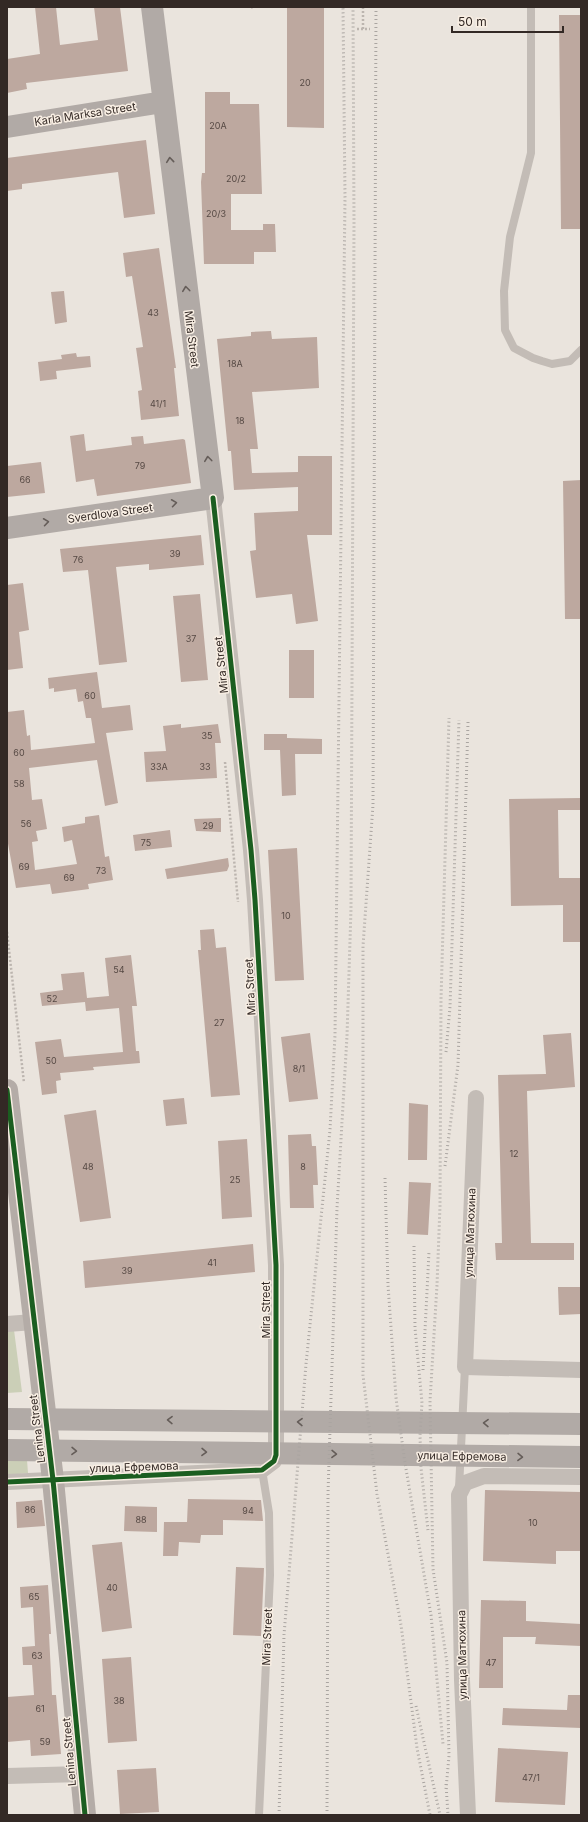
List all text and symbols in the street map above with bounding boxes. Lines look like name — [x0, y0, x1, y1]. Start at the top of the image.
scale bar — [452, 8, 563, 34]
text: 50 m — [458, 14, 487, 29]
house number: 20 — [299, 77, 311, 88]
street label: Karla Marksa Street — [33, 99, 137, 129]
house number: 20А — [209, 120, 227, 131]
one-way arrow — [165, 157, 174, 163]
house number: 20/2 — [226, 173, 246, 184]
house number: 20/3 — [206, 208, 226, 219]
one-way arrow — [182, 286, 191, 292]
house number: 43 — [147, 307, 159, 318]
street label: Mira Street — [182, 310, 202, 369]
house number: 18А — [227, 358, 243, 369]
house number: 41/1 — [150, 398, 166, 409]
house number: 18 — [235, 415, 245, 426]
one-way arrow — [203, 456, 212, 462]
house number: 79 — [135, 460, 146, 471]
house number: 66 — [19, 474, 31, 485]
one-way arrow — [171, 499, 177, 508]
street label: Sverdlova Street — [67, 500, 154, 526]
one-way arrow — [43, 518, 49, 527]
house number: 39 — [169, 548, 181, 559]
house number: 76 — [73, 554, 84, 565]
house number: 37 — [186, 633, 196, 644]
street label: Mira Street — [211, 636, 231, 694]
house number: 60 — [84, 690, 96, 701]
house number: 35 — [201, 730, 213, 741]
house number: 60 — [13, 747, 25, 758]
house number: 33А — [150, 761, 168, 772]
house number: 33 — [199, 761, 211, 772]
house number: 58 — [13, 778, 25, 789]
house number: 56 — [20, 818, 32, 829]
house number: 29 — [202, 820, 214, 831]
house number: 75 — [141, 837, 151, 848]
house number: 69 — [18, 861, 30, 872]
house number: 73 — [96, 865, 107, 876]
house number: 69 — [63, 872, 75, 883]
house number: 10 — [281, 910, 291, 921]
street label: Mira Street — [241, 958, 258, 1016]
house number: 54 — [113, 964, 125, 975]
house number: 52 — [47, 993, 57, 1004]
house number: 27 — [214, 1017, 224, 1028]
house number: 50 — [45, 1055, 57, 1066]
house number: 8/1 — [293, 1063, 305, 1074]
house number: 12 — [509, 1148, 519, 1159]
house number: 48 — [82, 1161, 94, 1172]
house number: 8 — [300, 1161, 306, 1172]
house number: 25 — [230, 1174, 240, 1185]
street label: улица Матюхина — [461, 1188, 479, 1278]
house number: 41 — [207, 1257, 217, 1268]
house number: 39 — [121, 1265, 133, 1276]
street label: Mira Street — [259, 1281, 273, 1339]
street label: Lenina Street — [26, 1394, 48, 1464]
one-way arrow — [167, 1416, 173, 1424]
one-way arrow — [297, 1418, 303, 1426]
one-way arrow — [483, 1419, 489, 1427]
one-way arrow — [71, 1447, 77, 1455]
one-way arrow — [201, 1448, 207, 1457]
street label: улица Ефремова — [417, 1448, 507, 1464]
one-way arrow — [331, 1450, 337, 1458]
one-way arrow — [517, 1453, 523, 1461]
street label: улица Ефремова — [89, 1458, 179, 1476]
house number: 86 — [24, 1504, 36, 1515]
house number: 94 — [242, 1505, 254, 1516]
house number: 88 — [135, 1514, 147, 1525]
house number: 10 — [528, 1517, 538, 1528]
house number: 40 — [106, 1582, 118, 1593]
house number: 65 — [28, 1591, 40, 1602]
street label: Mira Street — [259, 1608, 275, 1666]
street label: улица Матюхина — [454, 1610, 470, 1700]
house number: 63 — [31, 1650, 43, 1661]
house number: 47 — [486, 1657, 496, 1668]
house number: 38 — [113, 1695, 125, 1706]
house number: 61 — [35, 1703, 45, 1714]
street label: Lenina Street — [59, 1717, 79, 1787]
house number: 59 — [39, 1736, 51, 1747]
house number: 47/1 — [522, 1772, 540, 1783]

